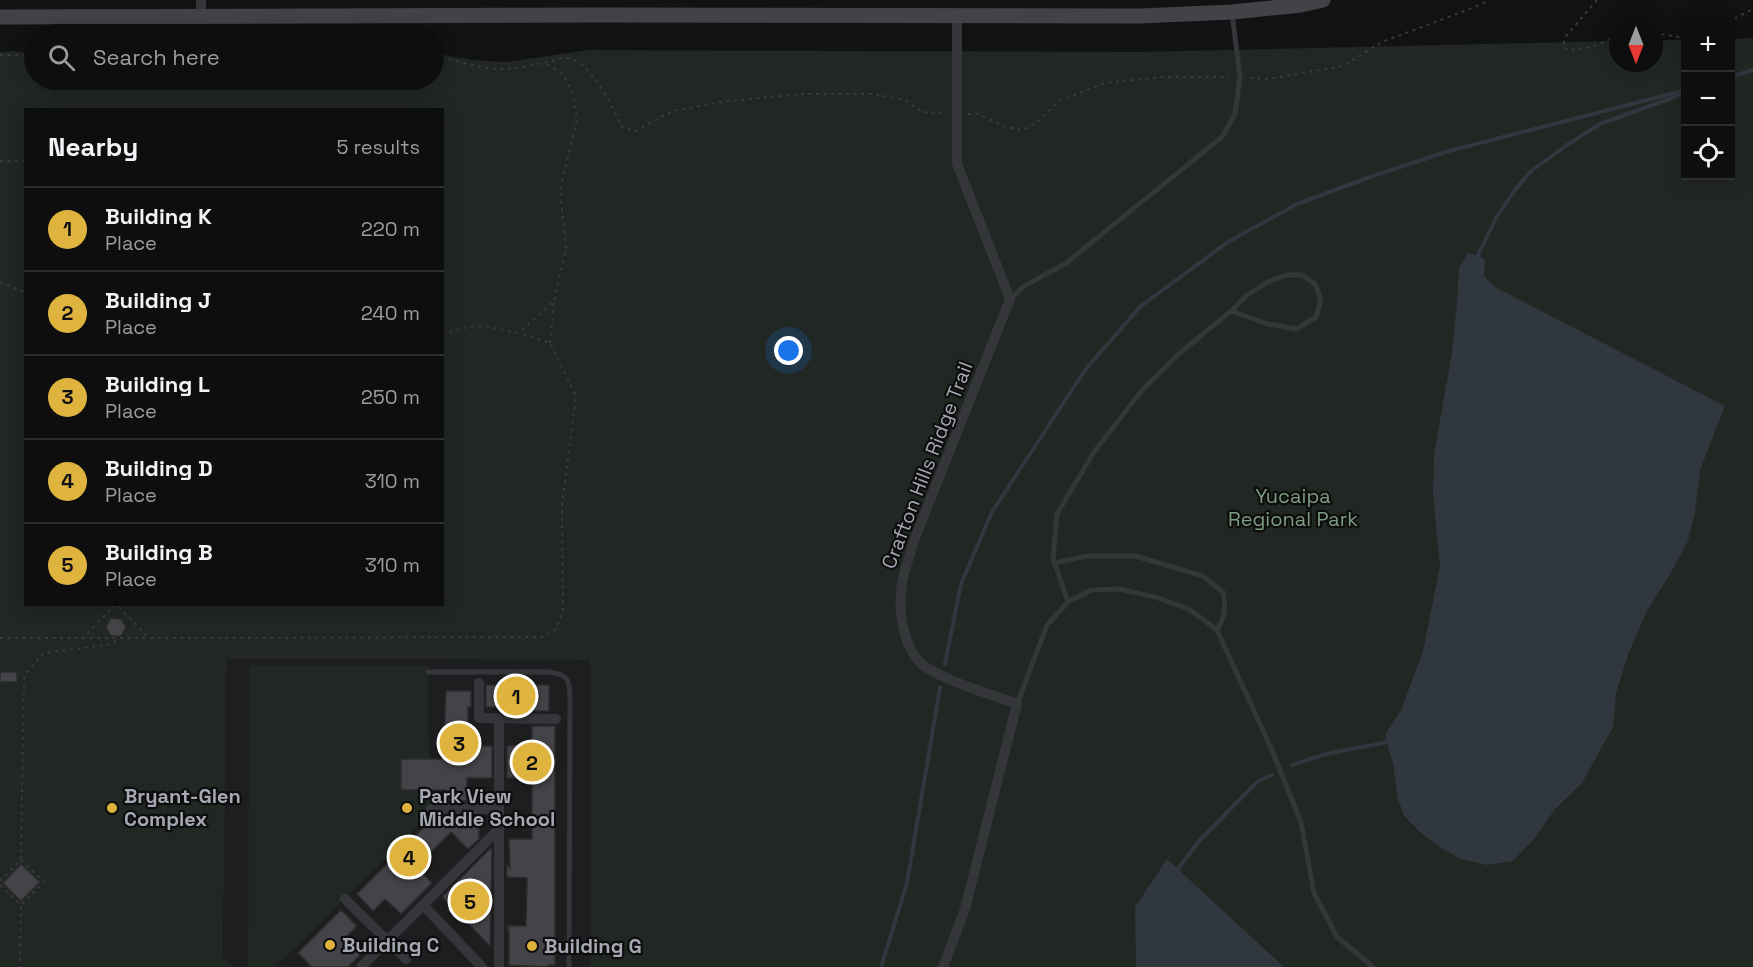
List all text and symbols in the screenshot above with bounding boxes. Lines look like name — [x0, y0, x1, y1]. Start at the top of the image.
north arrow — [1609, 18, 1663, 72]
map controls — [1681, 18, 1735, 180]
button: + — [1681, 18, 1735, 72]
search box — [24, 24, 444, 90]
icon: search — [45, 41, 78, 74]
text: Search here — [93, 43, 220, 71]
button: − — [1681, 72, 1735, 126]
button: locate — [1681, 126, 1735, 180]
text: Nearby — [48, 130, 138, 164]
text: 5 results — [336, 134, 420, 160]
text: Building K — [105, 202, 212, 230]
text: 1 — [63, 216, 72, 242]
text: 220 m — [361, 216, 420, 242]
text: Place — [105, 230, 157, 256]
text: Building J — [105, 286, 211, 314]
text: 2 — [62, 300, 73, 326]
text: 240 m — [361, 300, 420, 326]
text: Place — [105, 314, 157, 340]
your location — [774, 336, 803, 365]
street label: Crafton Hills Ridge Trail — [875, 358, 979, 572]
text: Building L — [105, 370, 210, 398]
text: 3 — [61, 384, 74, 410]
text: 250 m — [361, 384, 420, 410]
text: Place — [105, 398, 157, 424]
text: Building D — [105, 454, 213, 482]
text: 4 — [61, 468, 74, 494]
text: 310 m — [365, 468, 420, 494]
text: Place — [105, 482, 157, 508]
park label: Yucaipa Regional Park — [1228, 483, 1358, 532]
text: Building B — [105, 538, 213, 566]
text: 5 — [62, 552, 74, 578]
text: 310 m — [365, 552, 420, 578]
text: Place — [105, 566, 157, 592]
pin: 1 — [496, 674, 536, 718]
pin: 3 — [440, 720, 478, 766]
pin: 2 — [512, 740, 552, 784]
place label: Bryant-Glen Complex — [124, 783, 241, 832]
place label: Park View Middle School — [419, 783, 555, 832]
marker: Bryant-Glen Complex — [105, 801, 119, 815]
marker: Park View Middle School — [400, 801, 414, 815]
pin: 4 — [390, 834, 428, 880]
pin: 5 — [450, 878, 490, 924]
place label: Building C — [342, 932, 439, 958]
place label: Building G — [544, 933, 642, 959]
marker: Building C — [323, 938, 337, 952]
marker: Building G — [525, 939, 539, 953]

